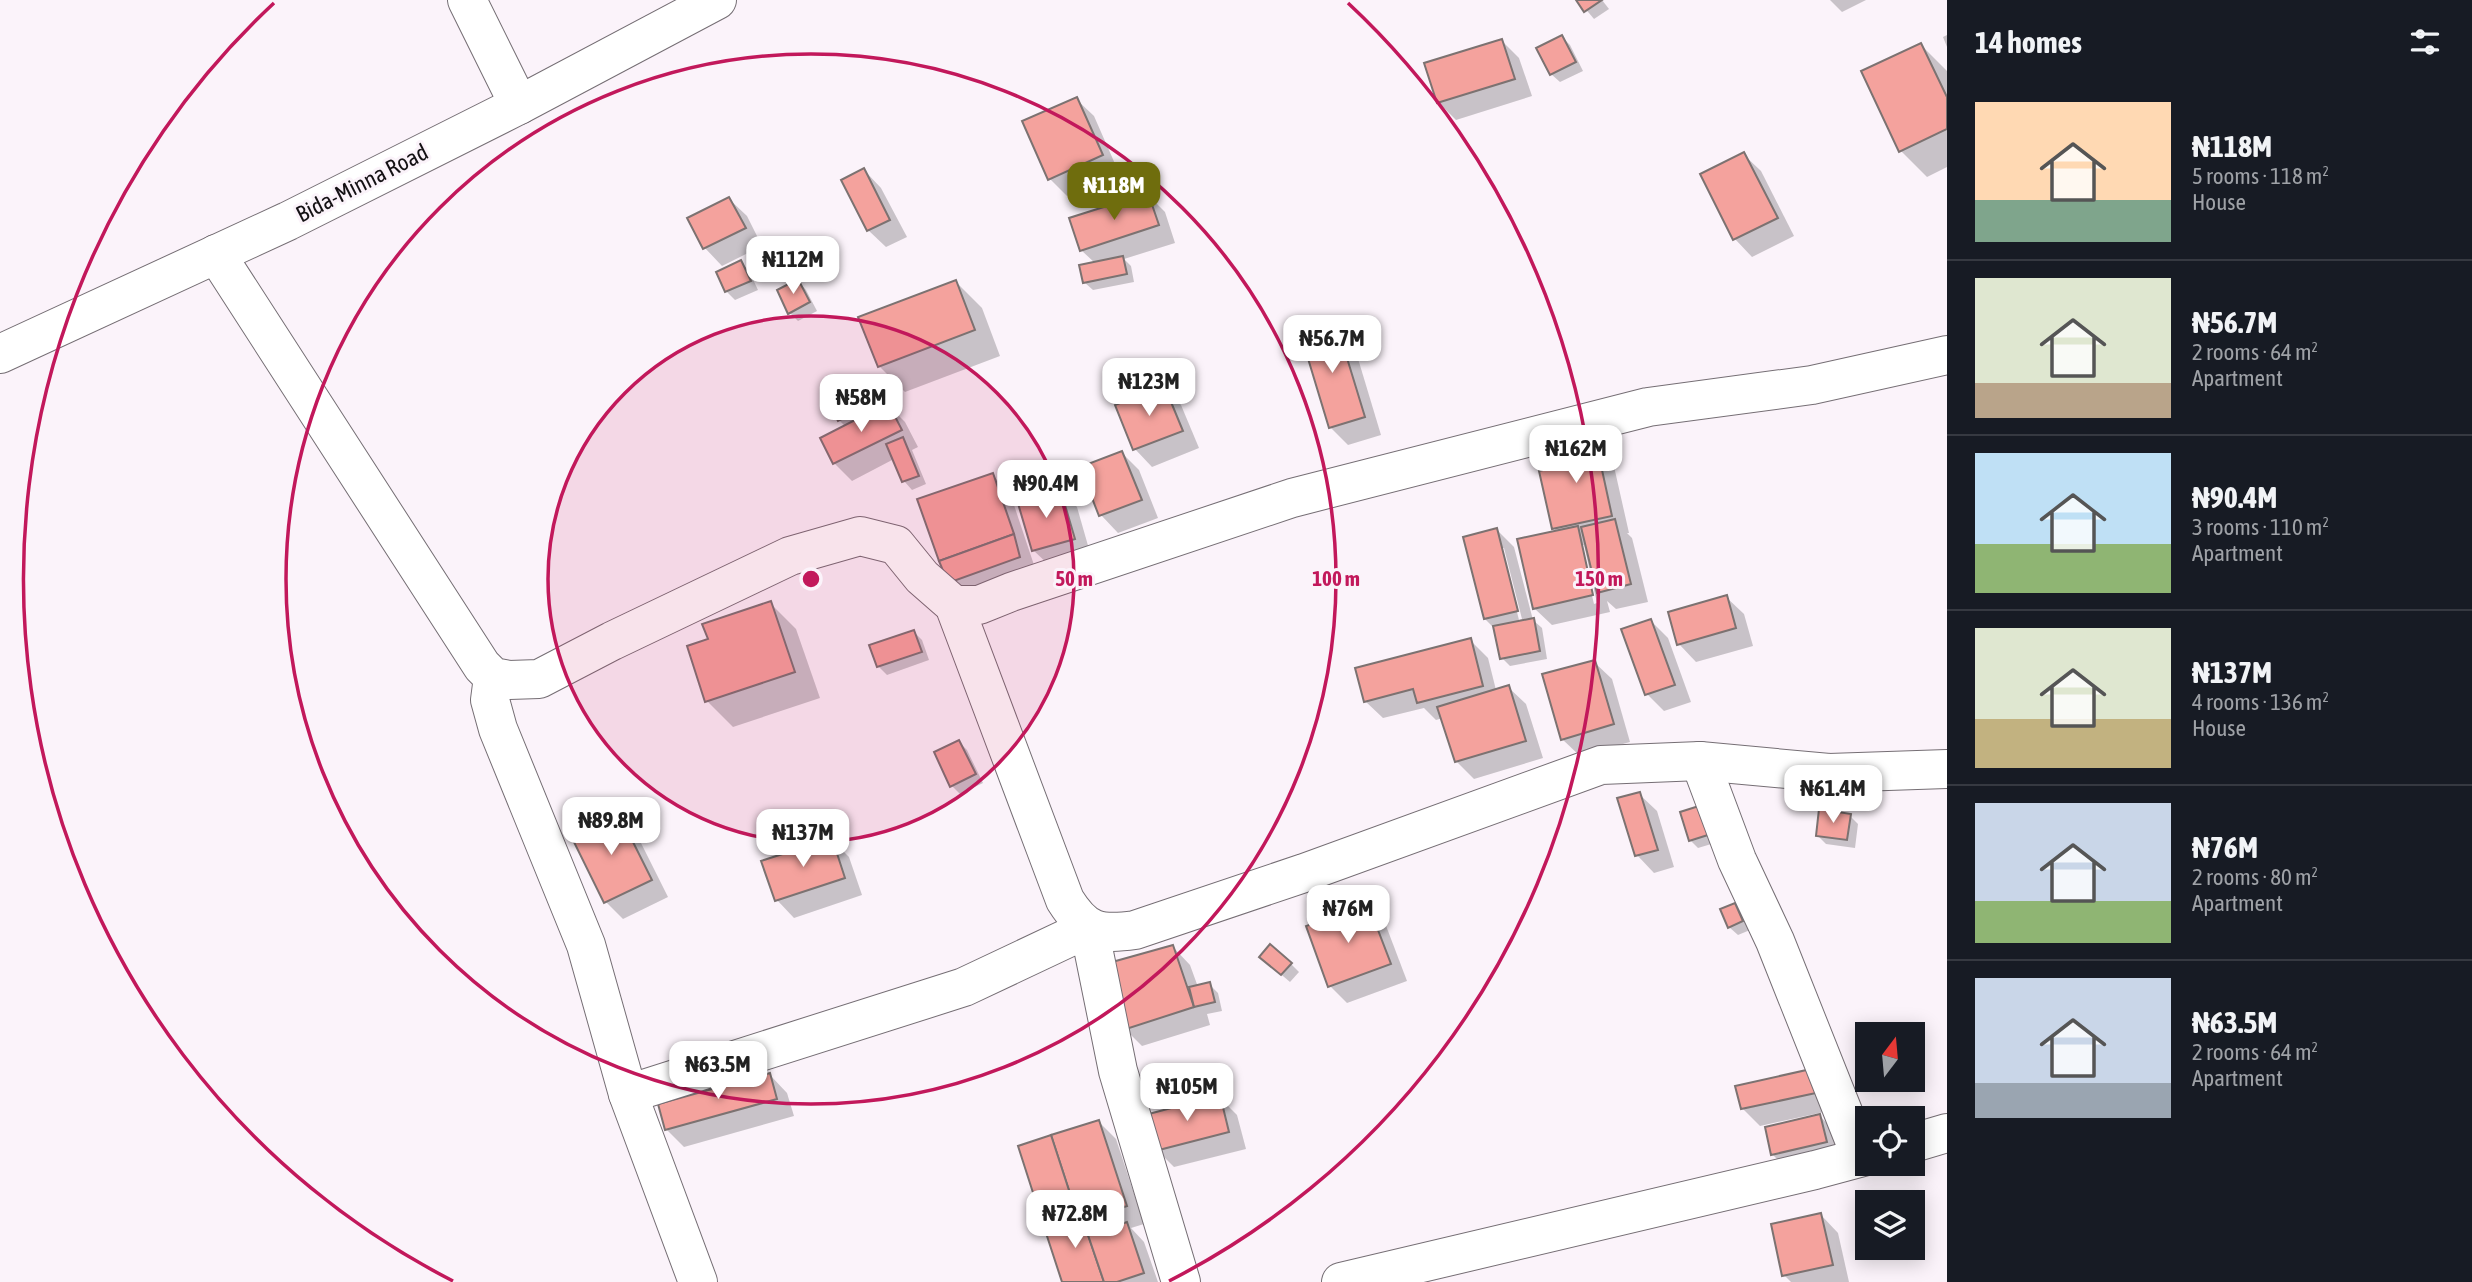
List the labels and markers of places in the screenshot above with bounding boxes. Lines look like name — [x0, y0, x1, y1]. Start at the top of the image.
pin: ₦118M — [1065, 162, 1163, 222]
pin: ₦112M — [744, 236, 842, 296]
pin: ₦56.7M — [1275, 316, 1389, 375]
pin: ₦123M — [1100, 358, 1198, 418]
pin: ₦58M — [820, 374, 902, 434]
pin: ₦162M — [1527, 426, 1625, 485]
pin: ₦90.4M — [989, 461, 1103, 520]
centre of rings — [799, 567, 823, 591]
pin: ₦61.4M — [1776, 766, 1890, 825]
pin: ₦89.8M — [554, 798, 668, 857]
pin: ₦137M — [754, 810, 852, 869]
pin: ₦76M — [1307, 886, 1389, 945]
pin: ₦63.5M — [661, 1042, 775, 1101]
pin: ₦105M — [1138, 1064, 1236, 1123]
pin: ₦72.8M — [1018, 1190, 1132, 1250]

